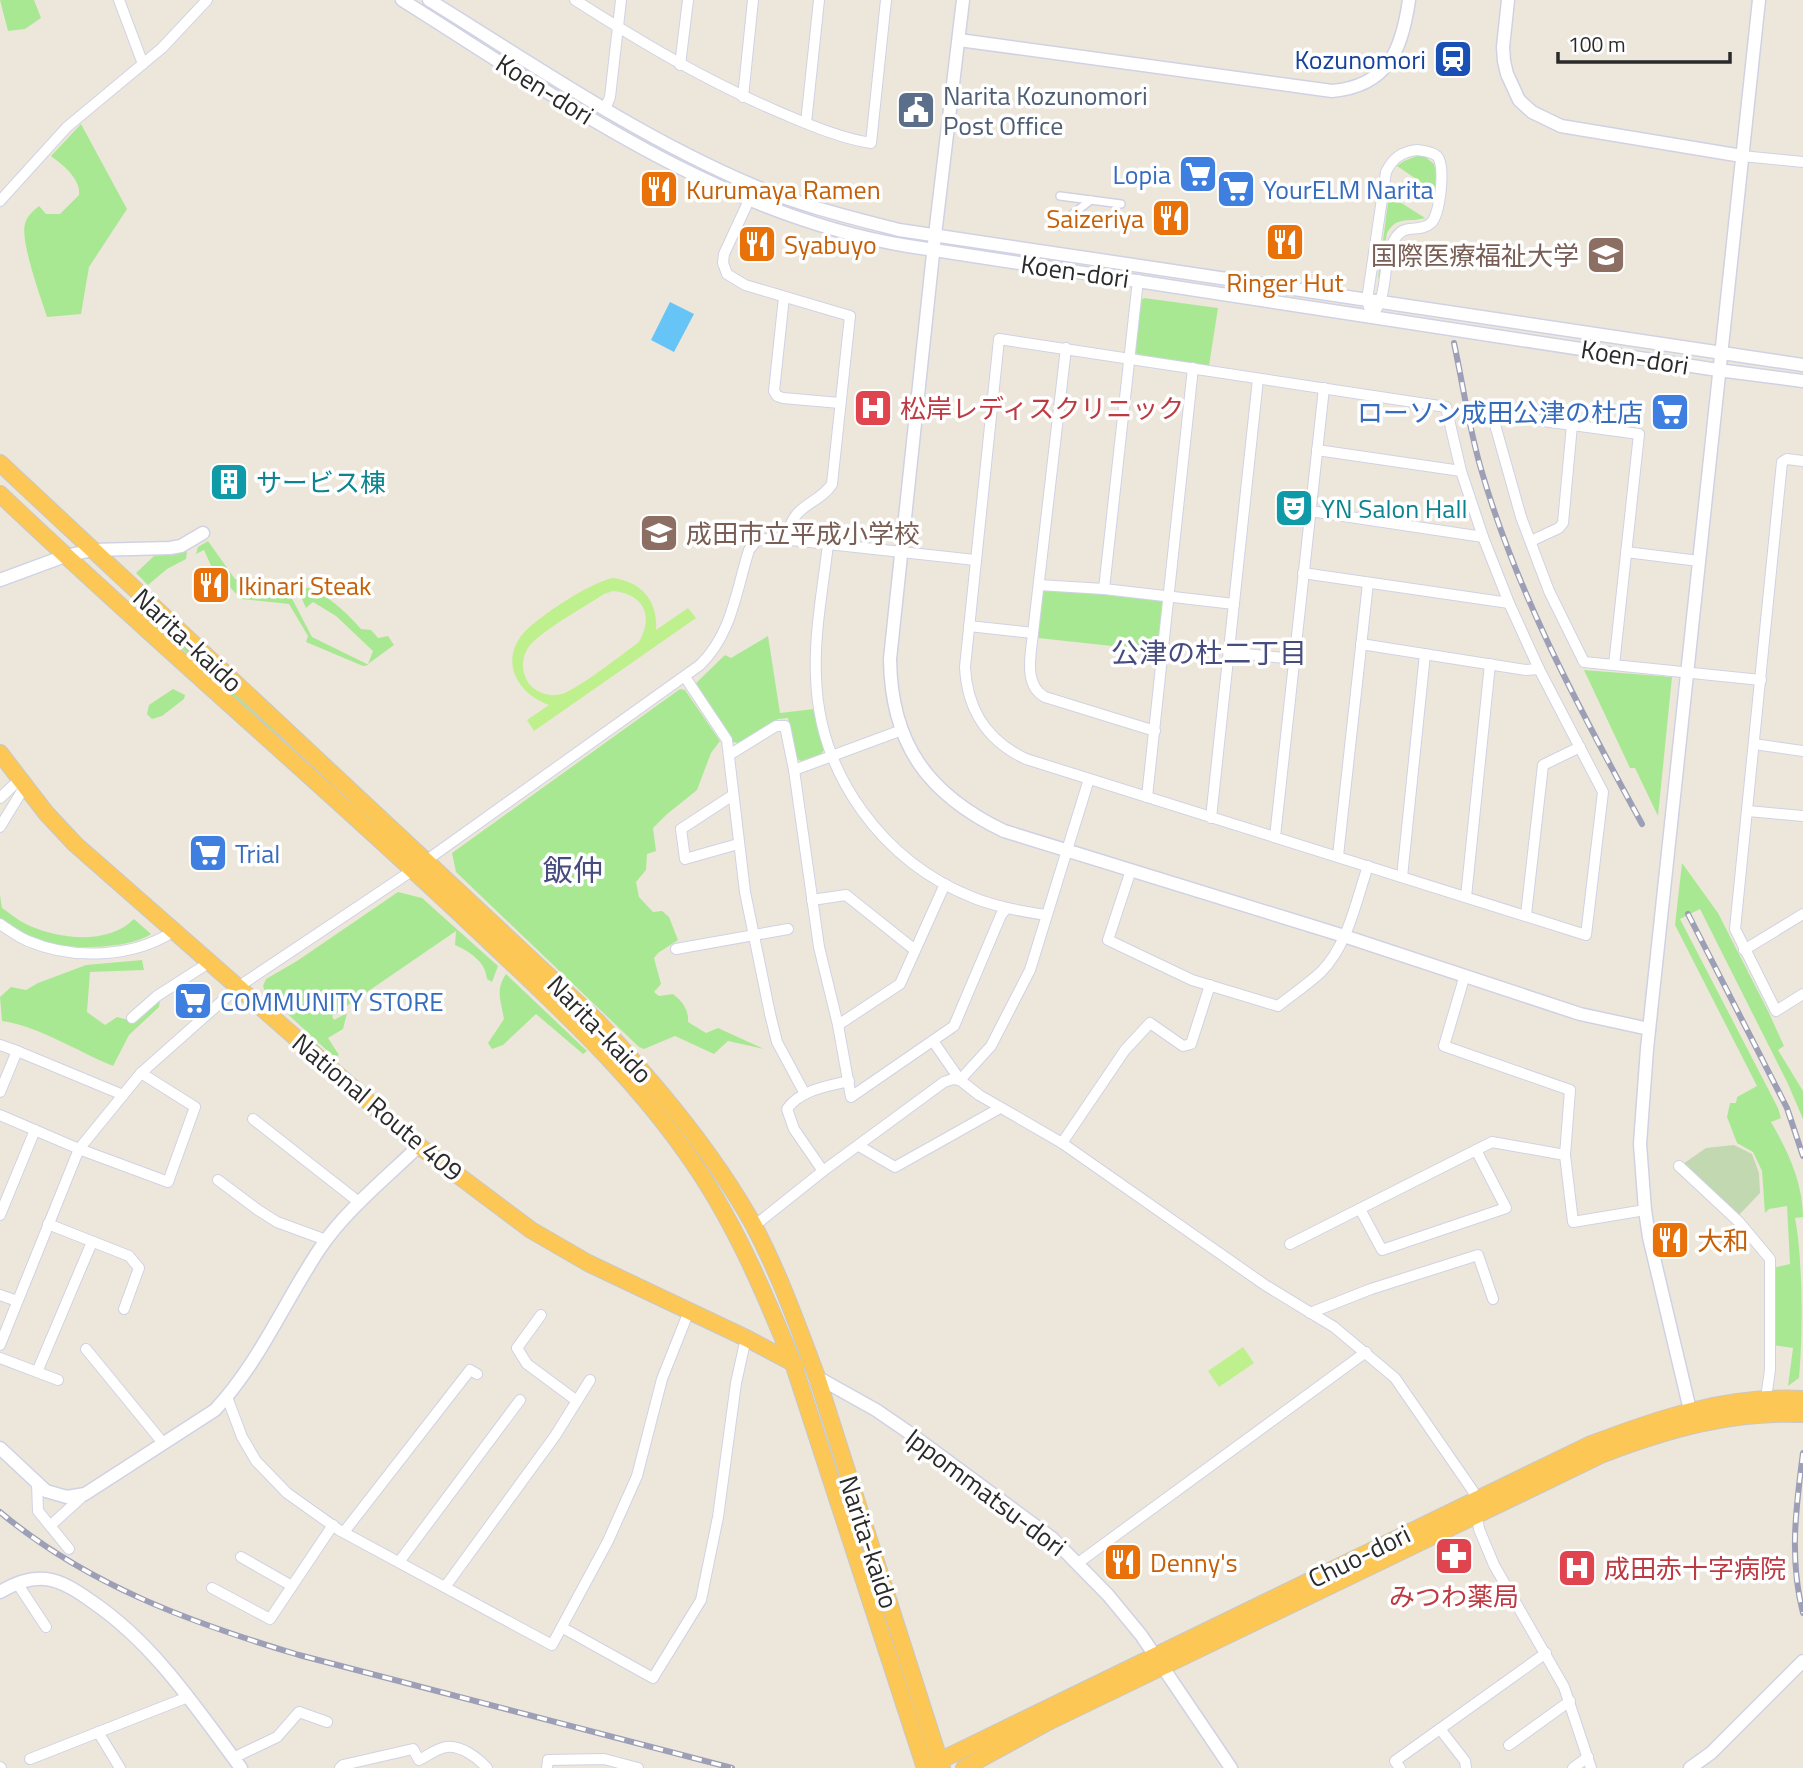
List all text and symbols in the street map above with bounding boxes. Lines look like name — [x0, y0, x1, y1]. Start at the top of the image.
scale bar — [1558, 21, 1730, 65]
text: 100 m — [1568, 28, 1625, 60]
station icon: Kozunomori — [1432, 38, 1474, 80]
place label: Kozunomori — [1294, 40, 1426, 79]
street label: Koen-dori — [489, 44, 601, 134]
place label: Narita Kozunomori Post Office — [943, 76, 1148, 145]
public building icon: Narita Kozunomori Post Office — [895, 89, 937, 131]
supermarket icon: Lopia — [1177, 153, 1219, 195]
place label: Lopia — [1113, 155, 1171, 194]
restaurant icon: Kurumaya Ramen — [638, 168, 680, 210]
supermarket icon: YourELM Narita — [1215, 168, 1257, 210]
place label: Kurumaya Ramen — [686, 170, 881, 209]
place label: YourELM Narita — [1263, 170, 1434, 209]
restaurant icon: Saizeriya — [1150, 197, 1192, 239]
place label: Saizeriya — [1046, 199, 1144, 238]
restaurant icon: Ringer Hut — [1264, 221, 1306, 263]
restaurant icon: Syabuyo — [736, 223, 778, 265]
place label: Syabuyo — [784, 225, 877, 264]
school or university icon: 国際医療福祉大学 — [1585, 234, 1627, 276]
place label: 国際医療福祉大学 — [1371, 236, 1579, 275]
street label: Koen-dori — [1018, 244, 1132, 298]
place label: Ringer Hut — [1226, 263, 1344, 302]
street label: Koen-dori — [1578, 329, 1692, 385]
hospital icon: 松岸レディスクリニック — [852, 387, 894, 429]
place label: 松岸レディスクリニック — [900, 389, 1184, 428]
supermarket icon: ローソン成田公津の杜店 — [1649, 391, 1691, 433]
place label: ローソン成田公津の杜店 — [1357, 393, 1643, 432]
building icon: サービス棟 — [208, 461, 250, 503]
place label: サービス棟 — [256, 463, 386, 502]
theatre icon: YN Salon Hall — [1273, 487, 1315, 529]
place label: YN Salon Hall — [1321, 489, 1467, 528]
school or university icon: 成田市立平成小学校 — [638, 512, 680, 554]
place label: 成田市立平成小学校 — [686, 514, 920, 553]
restaurant icon: Ikinari Steak — [190, 564, 232, 606]
place label: Ikinari Steak — [238, 566, 372, 605]
street label: Narita-kaido — [124, 579, 252, 701]
district label: 公津の杜二丁目 — [1111, 631, 1307, 674]
supermarket icon: Trial — [187, 832, 229, 874]
place label: Trial — [235, 834, 280, 873]
district label: 飯仲 — [543, 847, 603, 893]
street label: Narita-kaido — [538, 966, 662, 1092]
supermarket icon: COMMUNITY STORE — [172, 980, 214, 1022]
place label: COMMUNITY STORE — [220, 982, 444, 1021]
street label: National Route 409 — [284, 1024, 472, 1190]
restaurant icon: 大和 — [1649, 1219, 1691, 1261]
place label: 大和 — [1697, 1221, 1749, 1260]
street label: Ippommatsu-dori — [897, 1418, 1075, 1566]
street label: Narita-kaido — [829, 1471, 909, 1613]
street label: Chuo-dori — [1301, 1515, 1417, 1597]
pharmacy icon: みつわ薬局 — [1433, 1535, 1475, 1577]
restaurant icon: Denny's — [1102, 1541, 1144, 1583]
place label: Denny's — [1150, 1543, 1238, 1582]
hospital icon: 成田赤十字病院 — [1556, 1547, 1598, 1589]
place label: 成田赤十字病院 — [1604, 1549, 1786, 1588]
place label: みつわ薬局 — [1389, 1577, 1519, 1616]

